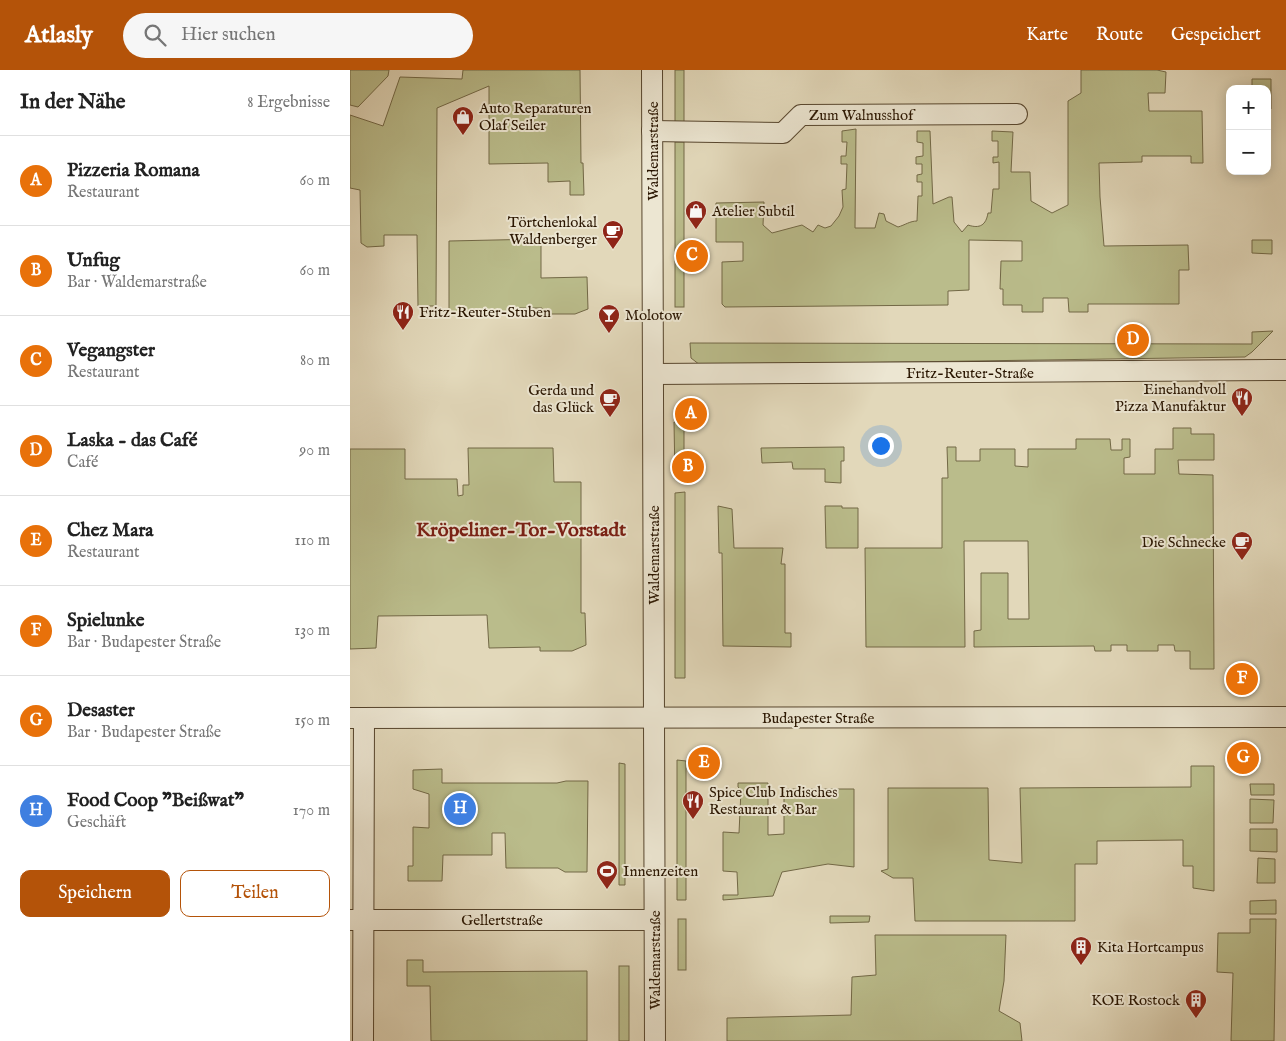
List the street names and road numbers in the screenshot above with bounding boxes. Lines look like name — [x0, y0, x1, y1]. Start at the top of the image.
street label: Waldemarstraße — [644, 101, 663, 201]
street label: Zum Walnusshof — [809, 106, 916, 125]
street label: Fritz-Reuter-Straße — [906, 364, 1034, 383]
street label: Waldemarstraße — [645, 505, 664, 605]
street label: Budapester Straße — [762, 709, 874, 728]
street label: Waldemarstraße — [646, 910, 665, 1010]
street label: Gellertstraße — [461, 911, 543, 930]

